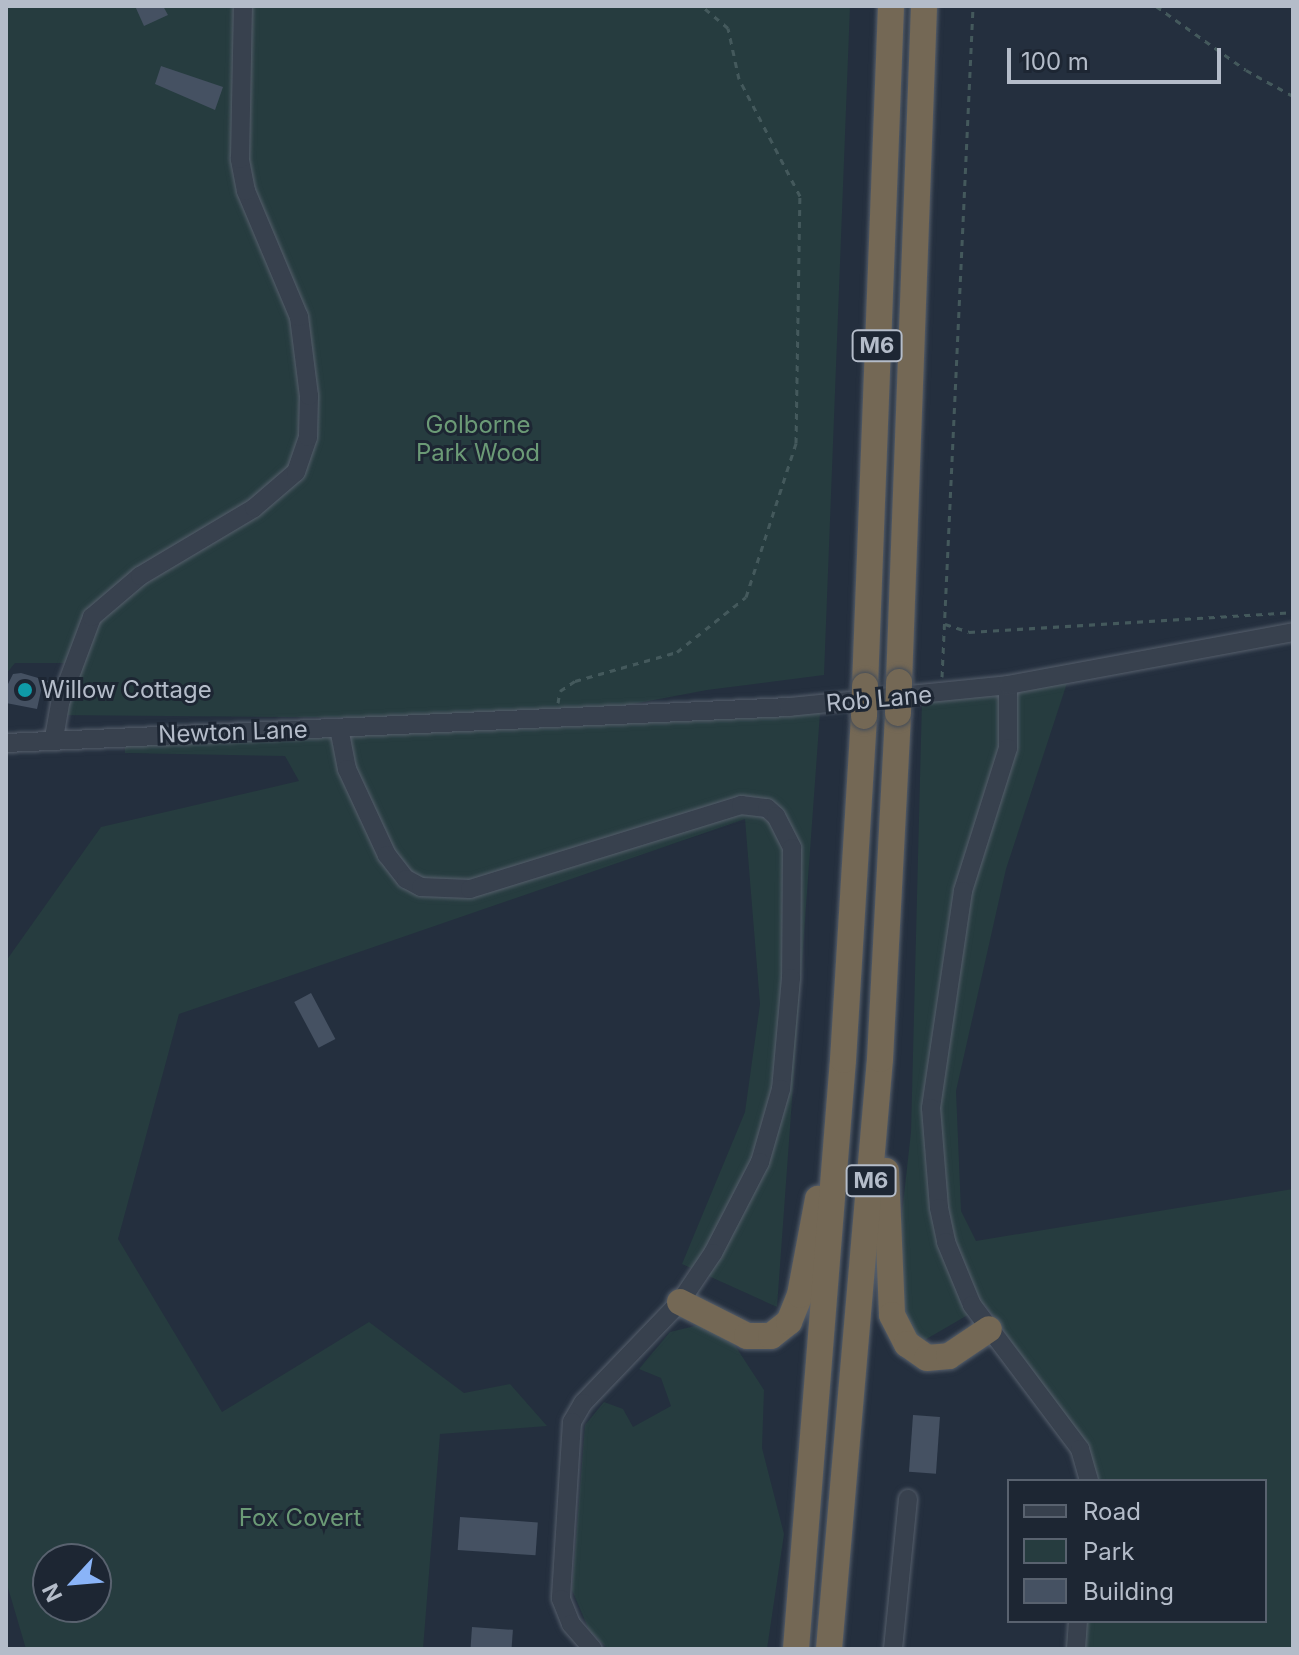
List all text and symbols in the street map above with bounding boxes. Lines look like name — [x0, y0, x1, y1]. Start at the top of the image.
scale bar — [1011, 32, 1225, 82]
text: 100 m — [1021, 47, 1089, 76]
road number: M6 — [851, 328, 903, 364]
park label: Golborne Park Wood — [416, 411, 540, 467]
place label: Willow Cottage — [41, 676, 212, 704]
street label: Rob Lane — [825, 680, 933, 718]
marker: Willow Cottage — [16, 681, 34, 699]
street label: Newton Lane — [158, 715, 308, 749]
road number: M6 — [845, 1163, 897, 1199]
legend — [1007, 1479, 1267, 1623]
text: Road — [1083, 1497, 1141, 1526]
park label: Fox Covert — [239, 1504, 361, 1532]
text: Park — [1083, 1537, 1134, 1566]
north arrow — [32, 1543, 112, 1623]
text: Building — [1083, 1577, 1174, 1606]
text: N — [37, 1579, 68, 1606]

